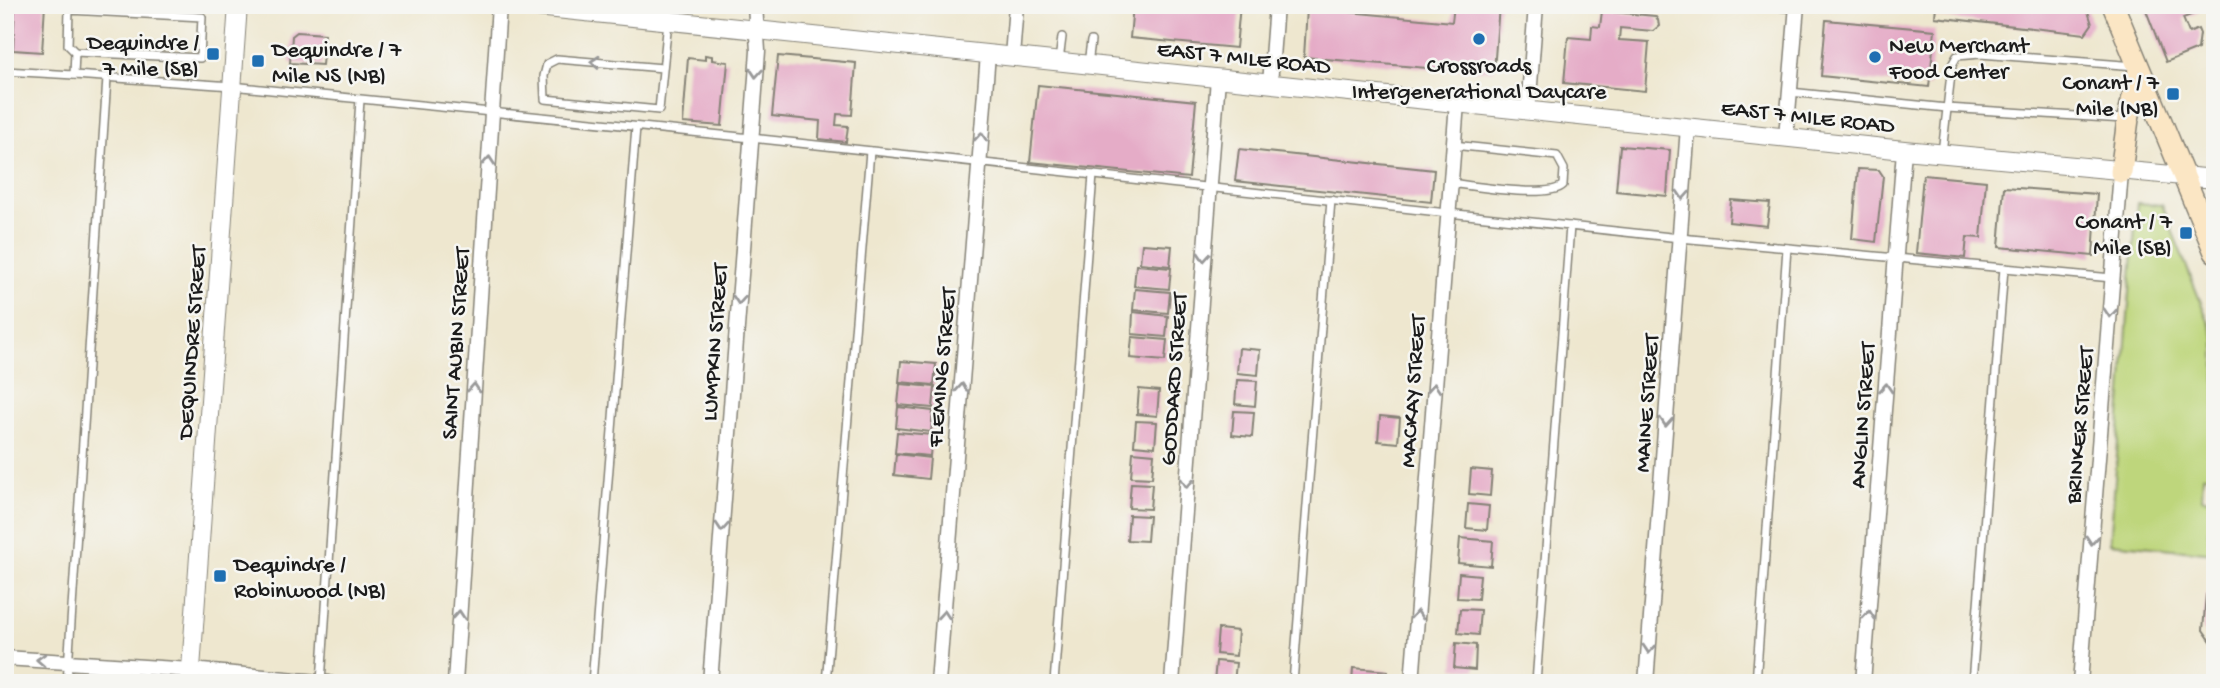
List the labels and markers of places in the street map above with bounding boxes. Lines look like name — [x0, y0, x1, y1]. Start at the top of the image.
place label: Dequindre / 7 Mile (SB) — [85, 31, 199, 84]
marker: Crossroads Intergenerational Daycare — [1471, 31, 1487, 47]
place label: New Merchant Food Center — [1888, 34, 2030, 87]
place label: Dequindre / 7 Mile NS (NB) — [270, 38, 402, 91]
marker: Dequindre / 7 Mile (SB) — [205, 46, 221, 62]
marker: New Merchant Food Center — [1867, 49, 1883, 65]
marker: Dequindre / 7 Mile NS (NB) — [250, 53, 266, 69]
place label: Crossroads Intergenerational Daycare — [1352, 54, 1607, 107]
place label: Conant / 7 Mile (NB) — [2062, 71, 2160, 124]
marker: Conant / 7 Mile (NB) — [2165, 86, 2181, 102]
place label: Conant / 7 Mile (SB) — [2075, 210, 2173, 263]
marker: Conant / 7 Mile (SB) — [2178, 225, 2194, 241]
place label: Dequindre / Robinwood (NB) — [232, 553, 386, 606]
marker: Dequindre / Robinwood (NB) — [212, 568, 228, 584]

